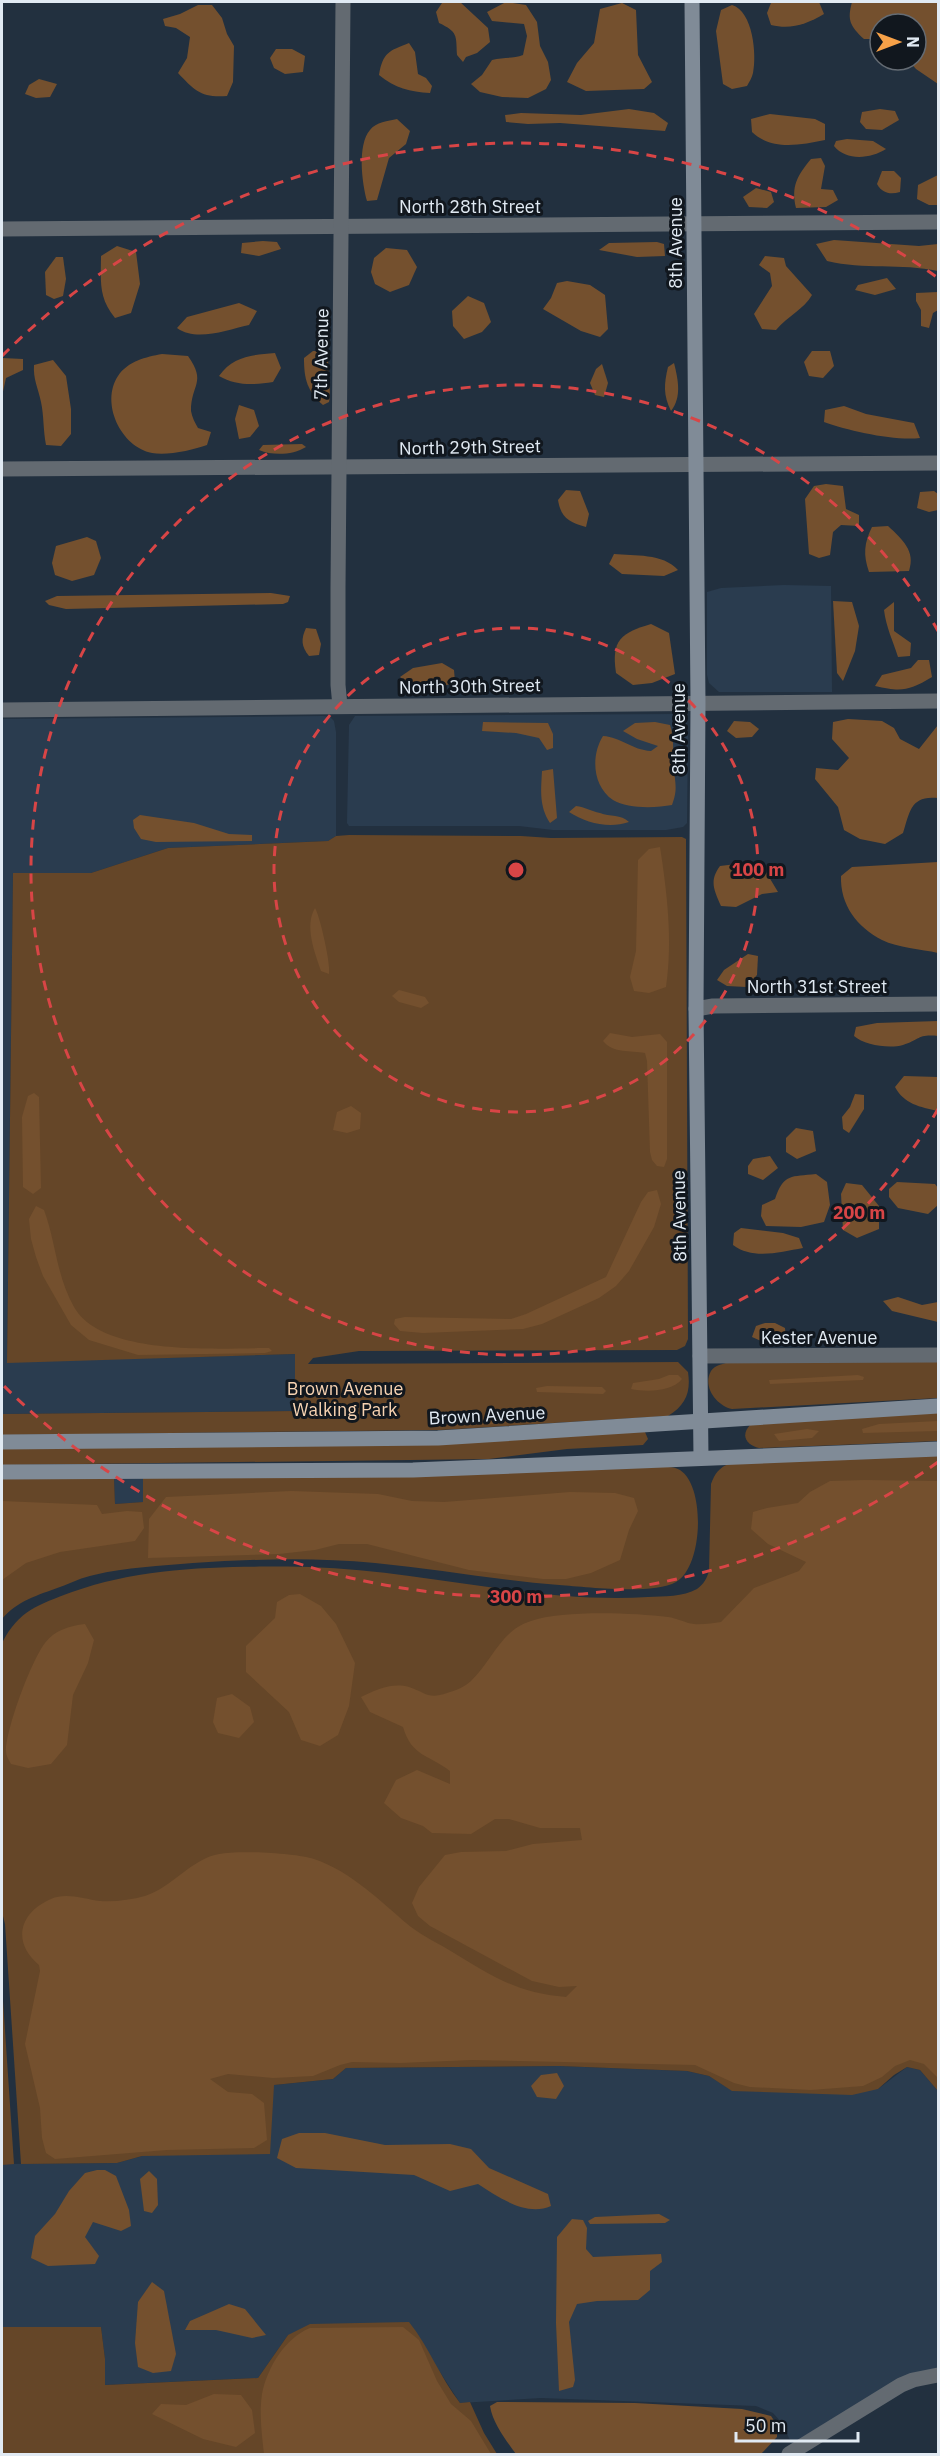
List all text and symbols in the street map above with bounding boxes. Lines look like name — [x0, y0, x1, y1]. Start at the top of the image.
north arrow — [868, 12, 928, 72]
text: N — [903, 36, 923, 48]
street label: North 28th Street — [399, 195, 541, 218]
street label: 8th Avenue — [664, 197, 687, 289]
street label: 7th Avenue — [309, 308, 333, 400]
street label: North 29th Street — [399, 434, 541, 460]
street label: North 30th Street — [399, 673, 541, 699]
street label: 8th Avenue — [667, 683, 690, 775]
text: 100 m — [732, 858, 784, 881]
centre of rings — [506, 860, 526, 880]
street label: North 31st Street — [747, 975, 887, 998]
street label: 8th Avenue — [667, 1170, 691, 1262]
text: 200 m — [833, 1201, 885, 1224]
street label: Kester Avenue — [761, 1326, 877, 1349]
park label: Brown Avenue Walking Park — [287, 1377, 403, 1421]
street label: Brown Avenue — [428, 1400, 546, 1430]
text: 300 m — [490, 1585, 542, 1608]
scale bar — [736, 2405, 858, 2443]
text: 50 m — [745, 2414, 787, 2437]

